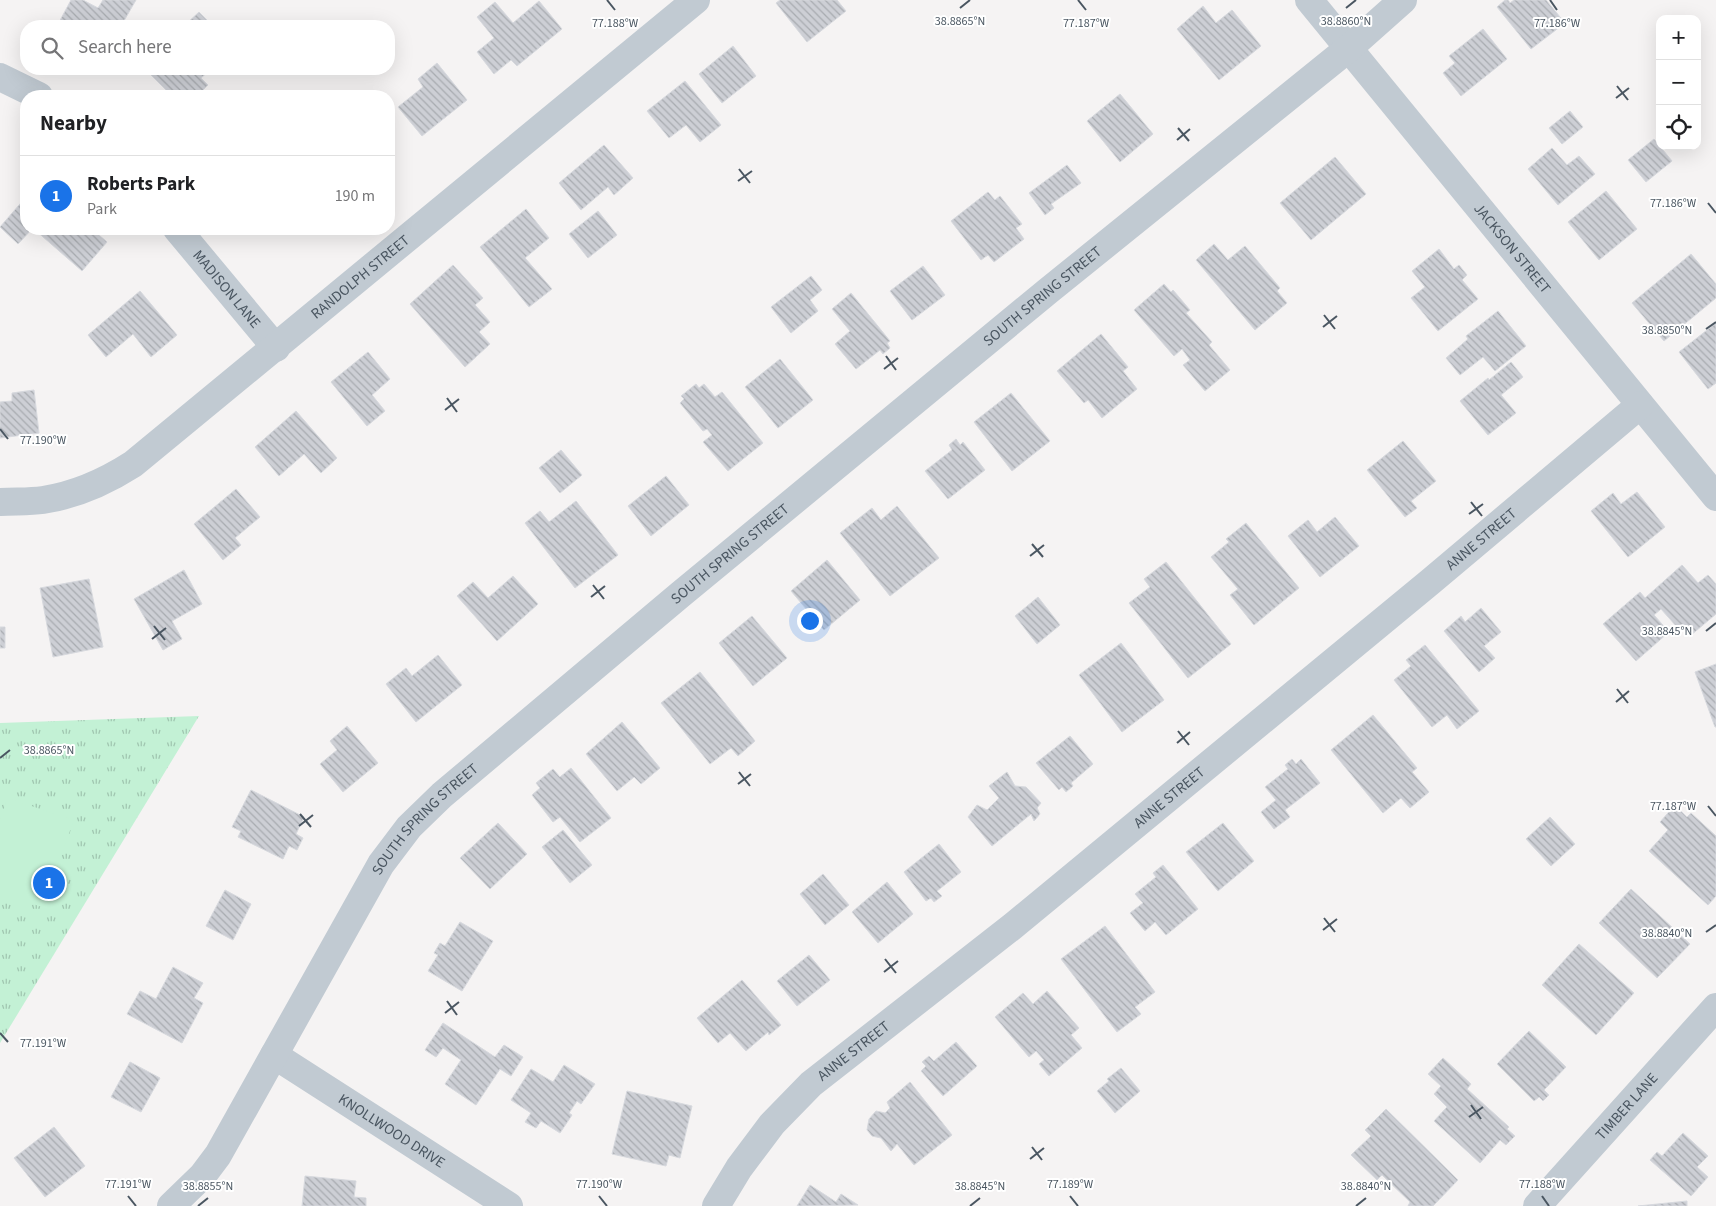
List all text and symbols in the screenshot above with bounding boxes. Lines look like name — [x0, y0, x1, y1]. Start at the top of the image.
text: 38.8865°N — [935, 13, 985, 30]
text: 38.8860°N — [1321, 13, 1371, 30]
text: 77.188°W — [592, 15, 639, 32]
text: 77.187°W — [1063, 15, 1110, 32]
text: 77.186°W — [1534, 15, 1581, 32]
map controls — [1656, 15, 1701, 150]
button: + — [1656, 15, 1701, 60]
search box — [20, 20, 395, 75]
icon: search — [38, 34, 66, 62]
text: Search here — [78, 34, 172, 61]
button: − — [1656, 60, 1701, 105]
button: locate — [1656, 105, 1701, 150]
text: Nearby — [40, 108, 107, 138]
text: Roberts Park — [87, 171, 195, 198]
text: 1 — [52, 185, 60, 207]
text: 190 m — [335, 185, 375, 207]
text: 77.186°W — [1650, 195, 1697, 212]
text: Park — [87, 198, 117, 220]
street label: JACKSON STREET — [1469, 199, 1556, 298]
street label: RANDOLPH STREET — [306, 230, 414, 324]
street label: SOUTH SPRING STREET — [978, 241, 1106, 351]
street label: MADISON LANE — [188, 245, 266, 333]
text: 38.8850°N — [1642, 322, 1692, 339]
text: 77.190°W — [20, 432, 67, 449]
street label: SOUTH SPRING STREET — [666, 499, 793, 609]
street label: ANNE STREET — [1441, 503, 1521, 575]
your location — [797, 608, 823, 634]
text: 38.8845°N — [1642, 623, 1692, 640]
text: 38.8865°N — [24, 742, 74, 759]
street label: SOUTH SPRING STREET — [366, 758, 483, 879]
street label: ANNE STREET — [1129, 762, 1209, 833]
text: 77.187°W — [1650, 798, 1697, 815]
pin: 1 — [33, 864, 65, 902]
text: 38.8840°N — [1642, 925, 1692, 942]
street label: ANNE STREET — [813, 1016, 894, 1086]
text: 77.191°W — [20, 1035, 67, 1052]
street label: TIMBER LANE — [1591, 1068, 1663, 1145]
street label: KNOLLWOOD DRIVE — [334, 1088, 449, 1173]
text: 77.191°W — [105, 1176, 152, 1193]
text: 77.190°W — [576, 1176, 623, 1193]
text: 77.189°W — [1047, 1176, 1094, 1193]
text: 77.188°W — [1519, 1176, 1566, 1193]
text: 38.8855°N — [183, 1178, 233, 1195]
text: 38.8845°N — [955, 1178, 1005, 1195]
text: 38.8840°N — [1341, 1178, 1391, 1195]

